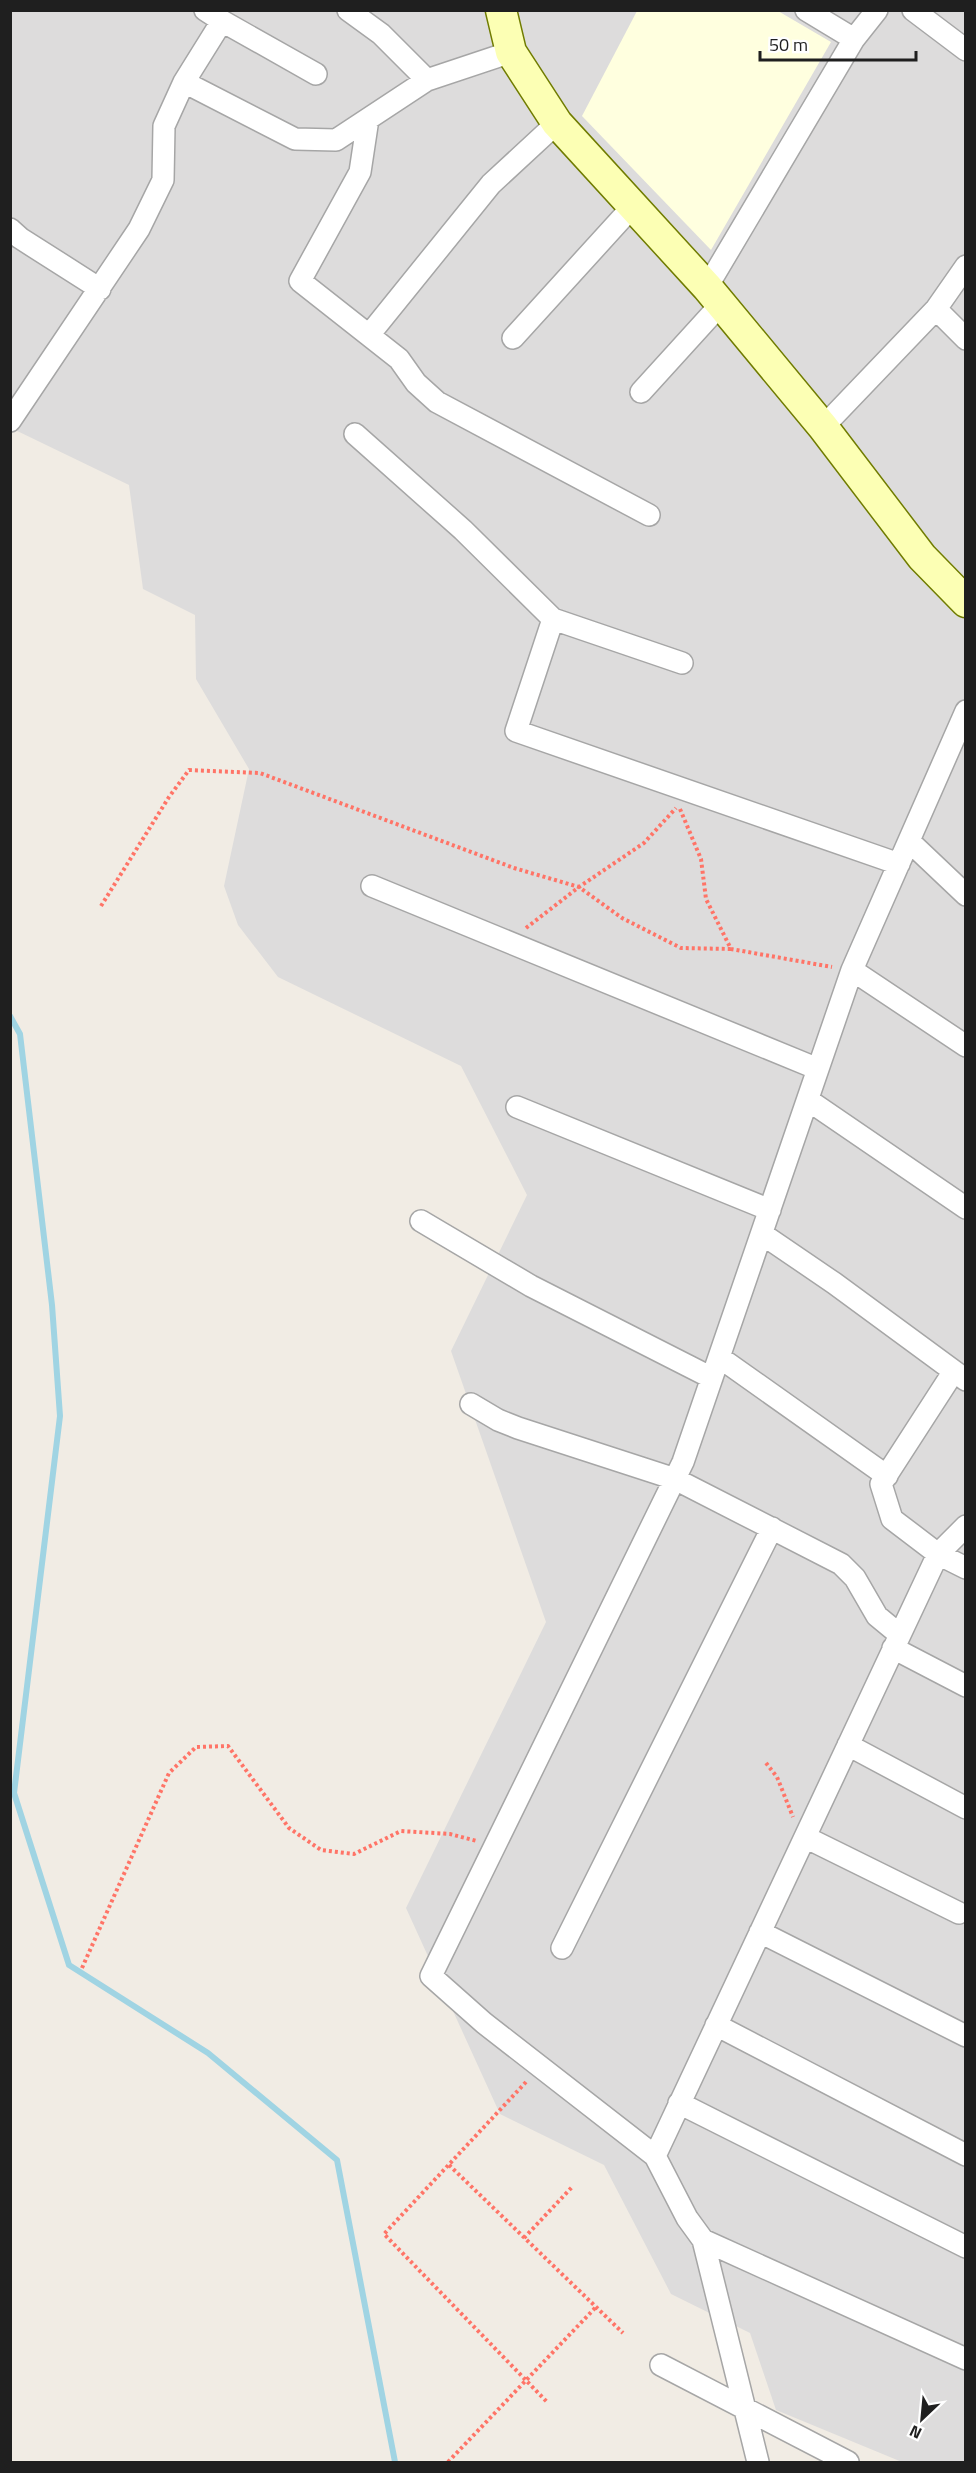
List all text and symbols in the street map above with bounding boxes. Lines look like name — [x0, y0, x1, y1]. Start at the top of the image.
scale bar — [760, 24, 916, 62]
text: 50 m — [769, 31, 808, 58]
north arrow — [892, 2389, 952, 2449]
text: N — [905, 2419, 926, 2446]

